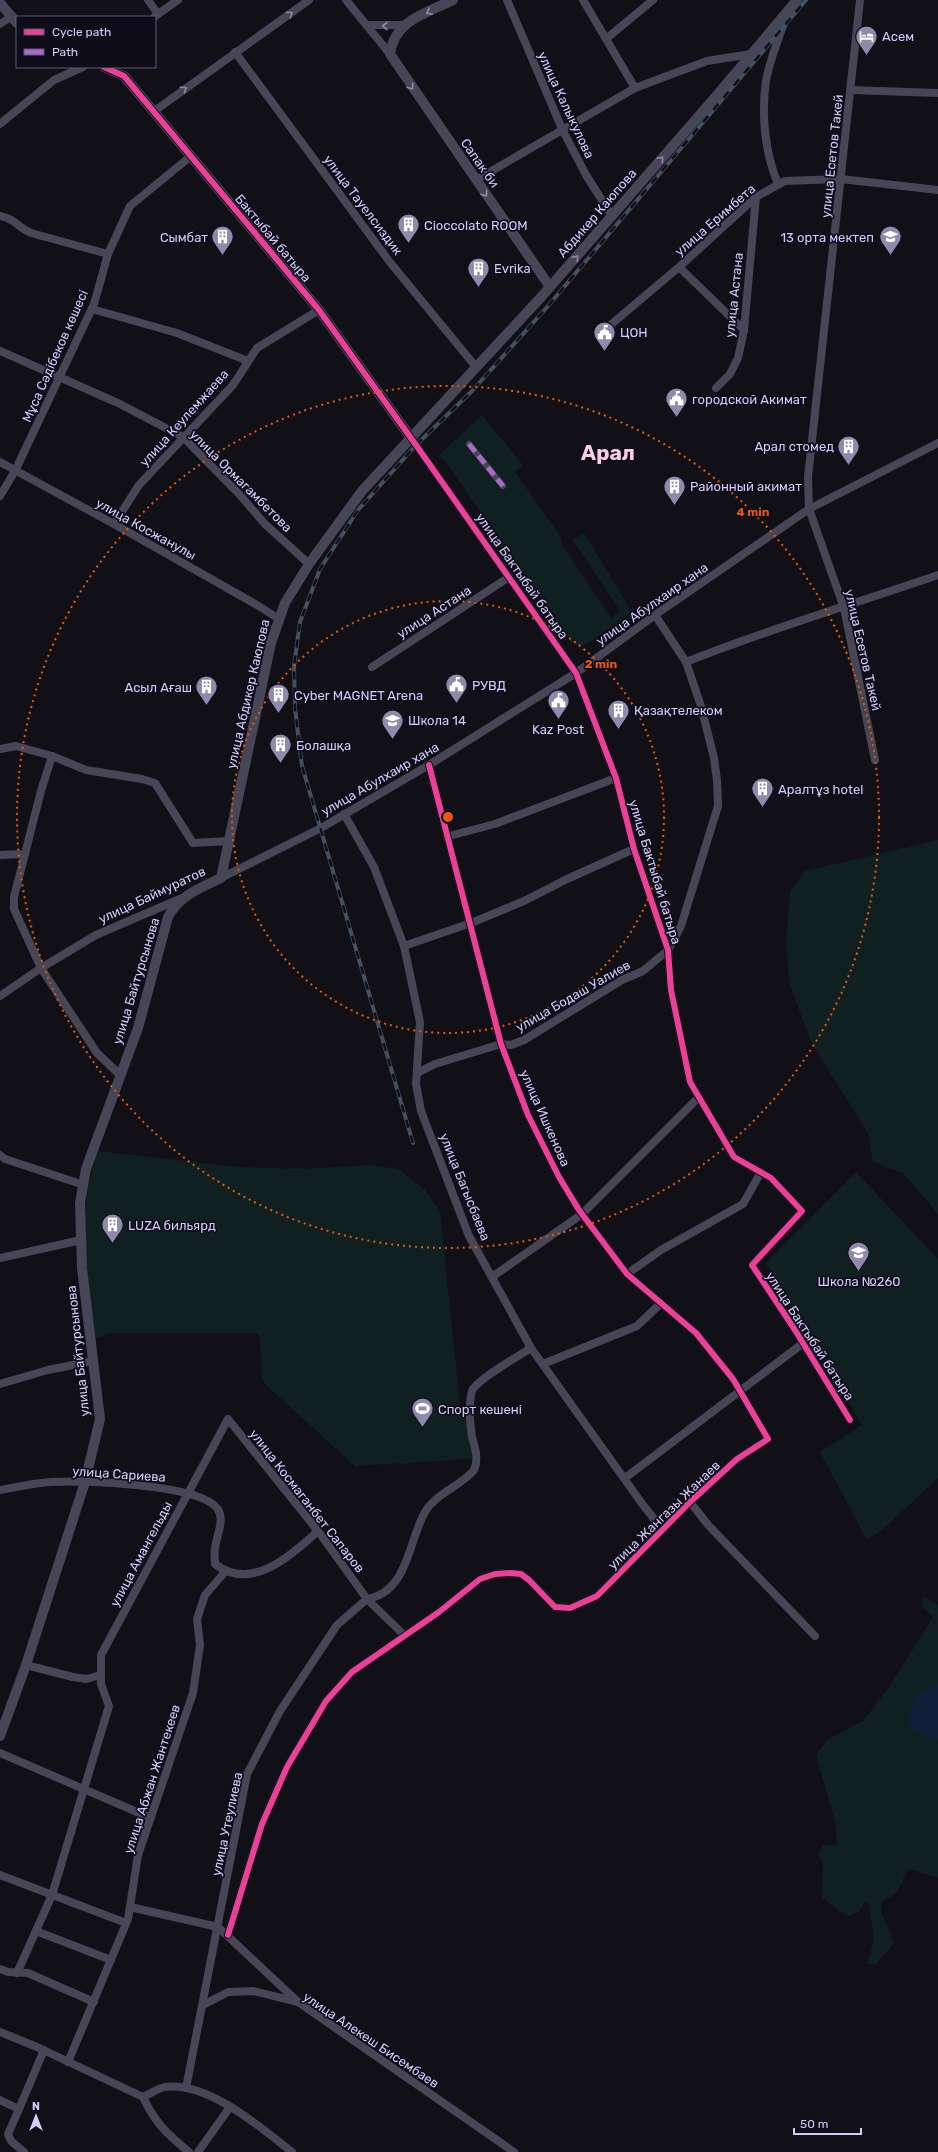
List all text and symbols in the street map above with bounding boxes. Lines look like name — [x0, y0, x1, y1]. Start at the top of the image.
one-way arrow — [425, 7, 433, 15]
one-way arrow — [286, 11, 293, 18]
legend — [16, 16, 156, 68]
one-way arrow — [382, 22, 388, 30]
hotel icon: Асем — [853, 23, 879, 56]
text: Cycle path — [52, 25, 111, 39]
place label: Асем — [882, 29, 914, 44]
text: Path — [52, 45, 78, 59]
street label: улица Калыкулова — [535, 49, 597, 161]
one-way arrow — [406, 83, 414, 90]
one-way arrow — [180, 87, 187, 94]
street label: улица Есетов Такей — [818, 94, 846, 218]
street label: Сапак би — [458, 136, 502, 190]
street label: улица Тауелсиздик — [320, 152, 406, 258]
one-way arrow — [657, 157, 664, 164]
street label: Абдикер Каюпова — [554, 166, 640, 260]
street label: улица Еримбета — [672, 181, 758, 259]
one-way arrow — [480, 189, 487, 196]
street label: Бактыбай батыра — [232, 191, 314, 285]
building icon: Cioccolato ROOM — [396, 212, 422, 245]
place label: Cioccolato ROOM — [424, 218, 528, 233]
building icon: Сымбат — [210, 224, 236, 257]
school or university icon: 13 орта мектеп — [877, 224, 903, 257]
place label: Сымбат — [160, 230, 208, 245]
place label: 13 орта мектеп — [780, 230, 874, 245]
street label: улица Астана — [722, 252, 746, 338]
building icon: Evrika — [466, 255, 492, 288]
one-way arrow — [571, 255, 578, 262]
place label: Evrika — [494, 261, 531, 276]
street label: Мұса Сәдібеков көшесі — [19, 287, 91, 425]
public building icon: ЦОН — [591, 319, 617, 352]
place label: ЦОН — [620, 325, 648, 340]
street label: улица Кеулемжаева — [137, 366, 231, 470]
public building icon: городской Акимат — [664, 386, 690, 419]
place label: городской Акимат — [692, 392, 807, 407]
street label: улица Ормагамбетова — [187, 427, 295, 535]
building icon: Арал стомед — [836, 433, 862, 466]
place label: Арал стомед — [754, 439, 834, 454]
district label: Арал — [581, 440, 635, 465]
building icon: Районный акимат — [661, 473, 687, 506]
place label: Районный акимат — [690, 479, 802, 494]
street label: улица Косжанулы — [93, 495, 199, 563]
text: 4 min — [737, 505, 770, 519]
street label: улица Бактыбай батыра — [473, 510, 571, 642]
street label: улица Абулхаир хана — [593, 560, 711, 648]
street label: улица Астана — [394, 582, 474, 642]
street label: улица Есетов Такей — [842, 588, 884, 712]
street label: улица Абдикер Каюпова — [223, 618, 273, 770]
text: 2 min — [585, 657, 618, 671]
public building icon: РУВД — [444, 672, 470, 705]
building icon: Асыл Ағаш — [194, 674, 220, 707]
place label: РУВД — [472, 678, 506, 693]
place label: Асыл Ағаш — [124, 680, 192, 695]
building icon: Cyber MAGNET Arena — [266, 682, 292, 715]
place label: Cyber MAGNET Arena — [294, 688, 423, 703]
public building icon: Kaz Post — [545, 688, 571, 721]
building icon: Қазақтелеком — [606, 697, 632, 730]
place label: Қазақтелеком — [634, 703, 723, 718]
school or university icon: Школа 14 — [380, 707, 406, 740]
place label: Школа 14 — [408, 713, 466, 728]
place label: Kaz Post — [532, 722, 584, 737]
building icon: Болашқа — [268, 732, 294, 765]
place label: Болашқа — [296, 738, 351, 753]
street label: улица Абулхаир хана — [318, 739, 442, 819]
building icon: Аралтұз hotel — [750, 776, 776, 809]
place label: Аралтұз hotel — [778, 782, 863, 797]
street label: улица Бактыбай батыра — [626, 798, 684, 946]
centre of rings — [441, 810, 455, 824]
street label: улица Баймуратов — [96, 864, 208, 926]
street label: улица Байтурсынова — [110, 916, 162, 1046]
street label: улица Бодаш Уалиев — [513, 957, 633, 1035]
street label: улица Ишкенова — [517, 1067, 573, 1169]
street label: улица Багысбаева — [437, 1131, 493, 1243]
building icon: LUZA бильярд — [100, 1212, 126, 1245]
place label: LUZA бильярд — [128, 1218, 216, 1233]
school or university icon: Школа №260 — [846, 1240, 872, 1273]
street label: улица Бактыбай батыра — [763, 1269, 857, 1403]
place label: Школа №260 — [817, 1274, 901, 1289]
street label: улица Байтурсынова — [64, 1285, 92, 1417]
sports icon: Спорт кешені — [409, 1396, 435, 1429]
place label: Спорт кешені — [438, 1402, 522, 1417]
street label: улица Космаганбет Сапаров — [246, 1426, 368, 1576]
street label: улица Жангазы Жанаев — [605, 1457, 723, 1573]
street label: улица Сариева — [72, 1463, 166, 1485]
street label: улица Амангельды — [107, 1499, 175, 1609]
street label: улица Абжан Жантекеев — [121, 1703, 183, 1855]
street label: улица Утеулиева — [209, 1771, 245, 1877]
street label: улица Алекеш Бисембаев — [300, 1989, 442, 2091]
north arrow — [16, 2096, 56, 2136]
text: N — [32, 2100, 40, 2113]
scale bar — [794, 2110, 861, 2136]
text: 50 m — [800, 2117, 828, 2131]

